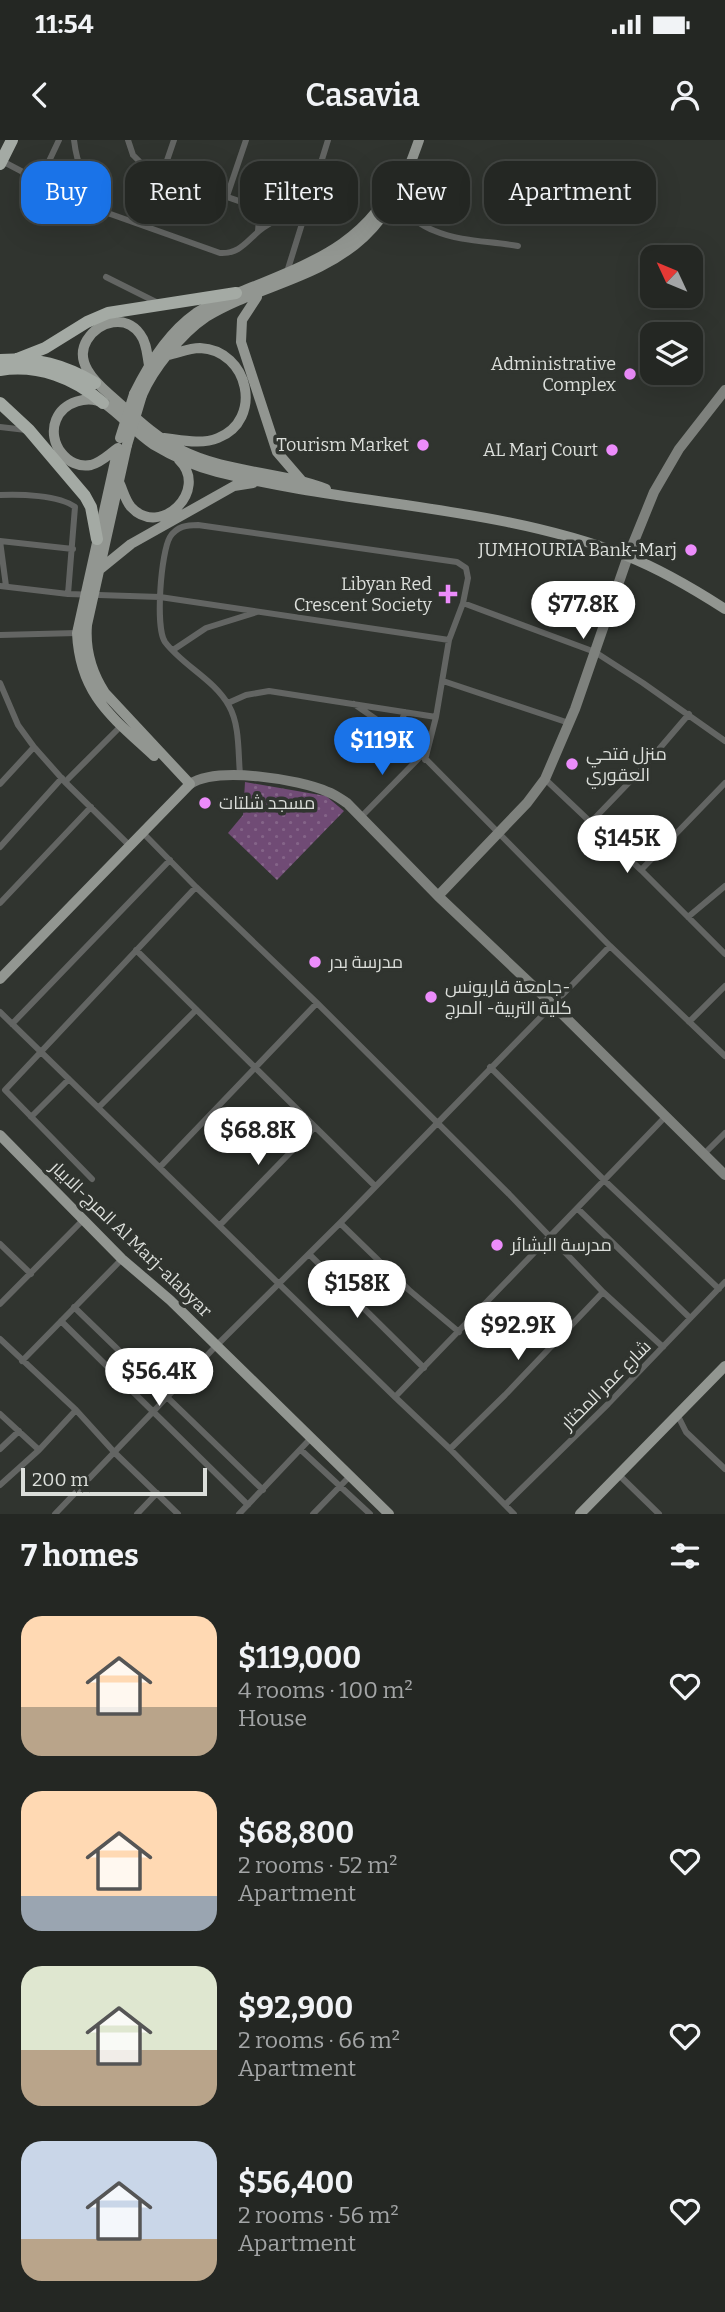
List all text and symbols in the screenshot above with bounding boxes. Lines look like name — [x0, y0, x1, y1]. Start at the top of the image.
text: 11:54 — [35, 9, 94, 40]
icon: back — [21, 76, 59, 114]
text: Casavia — [305, 76, 420, 114]
icon: person — [666, 76, 704, 114]
chip: Buy — [21, 161, 111, 224]
chip: Rent — [125, 161, 226, 224]
chip: Filters — [240, 161, 358, 224]
chip: New — [372, 161, 470, 224]
chip: Apartment — [484, 161, 656, 224]
north arrow — [640, 245, 704, 308]
map controls — [640, 245, 703, 385]
button: layers — [640, 322, 703, 385]
place label: Administrative Complex — [491, 353, 616, 396]
marker: Administrative Complex — [622, 366, 638, 382]
place label: Tourism Market — [276, 434, 409, 456]
marker: Tourism Market — [415, 437, 431, 453]
place label: AL Marj Court — [483, 439, 598, 461]
marker: AL Marj Court — [604, 442, 620, 458]
place label: JUMHOURIA Bank-Marj — [477, 539, 677, 561]
marker: JUMHOURIA Bank-Marj — [683, 542, 699, 558]
place label: Libyan Red Crescent Society — [294, 573, 432, 616]
pin: $77.8K — [526, 582, 640, 641]
marker: Libyan Red Crescent Society — [438, 584, 458, 604]
text: $77.8K — [547, 590, 619, 618]
pin: $119K — [333, 718, 431, 777]
text: $119K — [350, 726, 414, 754]
place label: منزل فتحي العقوري — [586, 743, 667, 789]
marker: منزل فتحي العقوري — [564, 756, 580, 772]
place label: مسجد شلتات — [219, 792, 315, 814]
marker: مسجد شلتات — [197, 795, 213, 811]
pin: $145K — [578, 816, 676, 875]
text: $145K — [594, 824, 660, 852]
place label: مدرسة بدر — [328, 951, 403, 973]
marker: مدرسة بدر — [307, 954, 323, 970]
place label: جامعة قاريونس- كلية التربية- المرج — [445, 976, 572, 1020]
marker: جامعة قاريونس- كلية التربية- المرج — [423, 989, 439, 1005]
pin: $68.8K — [201, 1108, 315, 1167]
text: $68.8K — [220, 1116, 296, 1144]
street label: المرج-الابيار Al Marj-alabyar — [44, 1155, 216, 1323]
place label: مدرسة البشائر — [510, 1234, 612, 1256]
marker: مدرسة البشائر — [489, 1237, 505, 1253]
pin: $158K — [308, 1260, 406, 1320]
text: $158K — [324, 1269, 390, 1297]
pin: $92.9K — [461, 1302, 575, 1362]
text: $92.9K — [480, 1311, 556, 1339]
street label: شارع عمر المختار — [556, 1335, 656, 1436]
pin: $56.4K — [102, 1348, 216, 1408]
text: $56.4K — [121, 1357, 197, 1385]
scale bar — [21, 1465, 206, 1497]
text: 200 m — [32, 1468, 89, 1491]
icon: filters — [666, 1537, 704, 1575]
text: 7 homes — [21, 1538, 139, 1574]
text: $119,000 — [238, 1640, 361, 1676]
icon: home — [77, 1644, 161, 1728]
icon: heart — [666, 1667, 704, 1705]
text: 4 rooms · 100 m² — [238, 1676, 413, 1704]
text: House — [238, 1704, 307, 1732]
text: $68,800 — [238, 1815, 354, 1851]
icon: home — [77, 1819, 161, 1903]
icon: heart — [666, 1842, 704, 1880]
text: 2 rooms · 52 m² — [238, 1851, 397, 1879]
text: Apartment — [238, 1879, 356, 1907]
text: $92,900 — [238, 1990, 353, 2026]
icon: home — [77, 1994, 161, 2078]
icon: heart — [666, 2017, 704, 2055]
text: 2 rooms · 66 m² — [238, 2026, 400, 2054]
text: Apartment — [238, 2054, 356, 2082]
text: $56,400 — [238, 2165, 353, 2201]
icon: home — [77, 2169, 161, 2253]
icon: heart — [666, 2192, 704, 2230]
text: 2 rooms · 56 m² — [238, 2201, 399, 2229]
text: Apartment — [238, 2229, 356, 2257]

